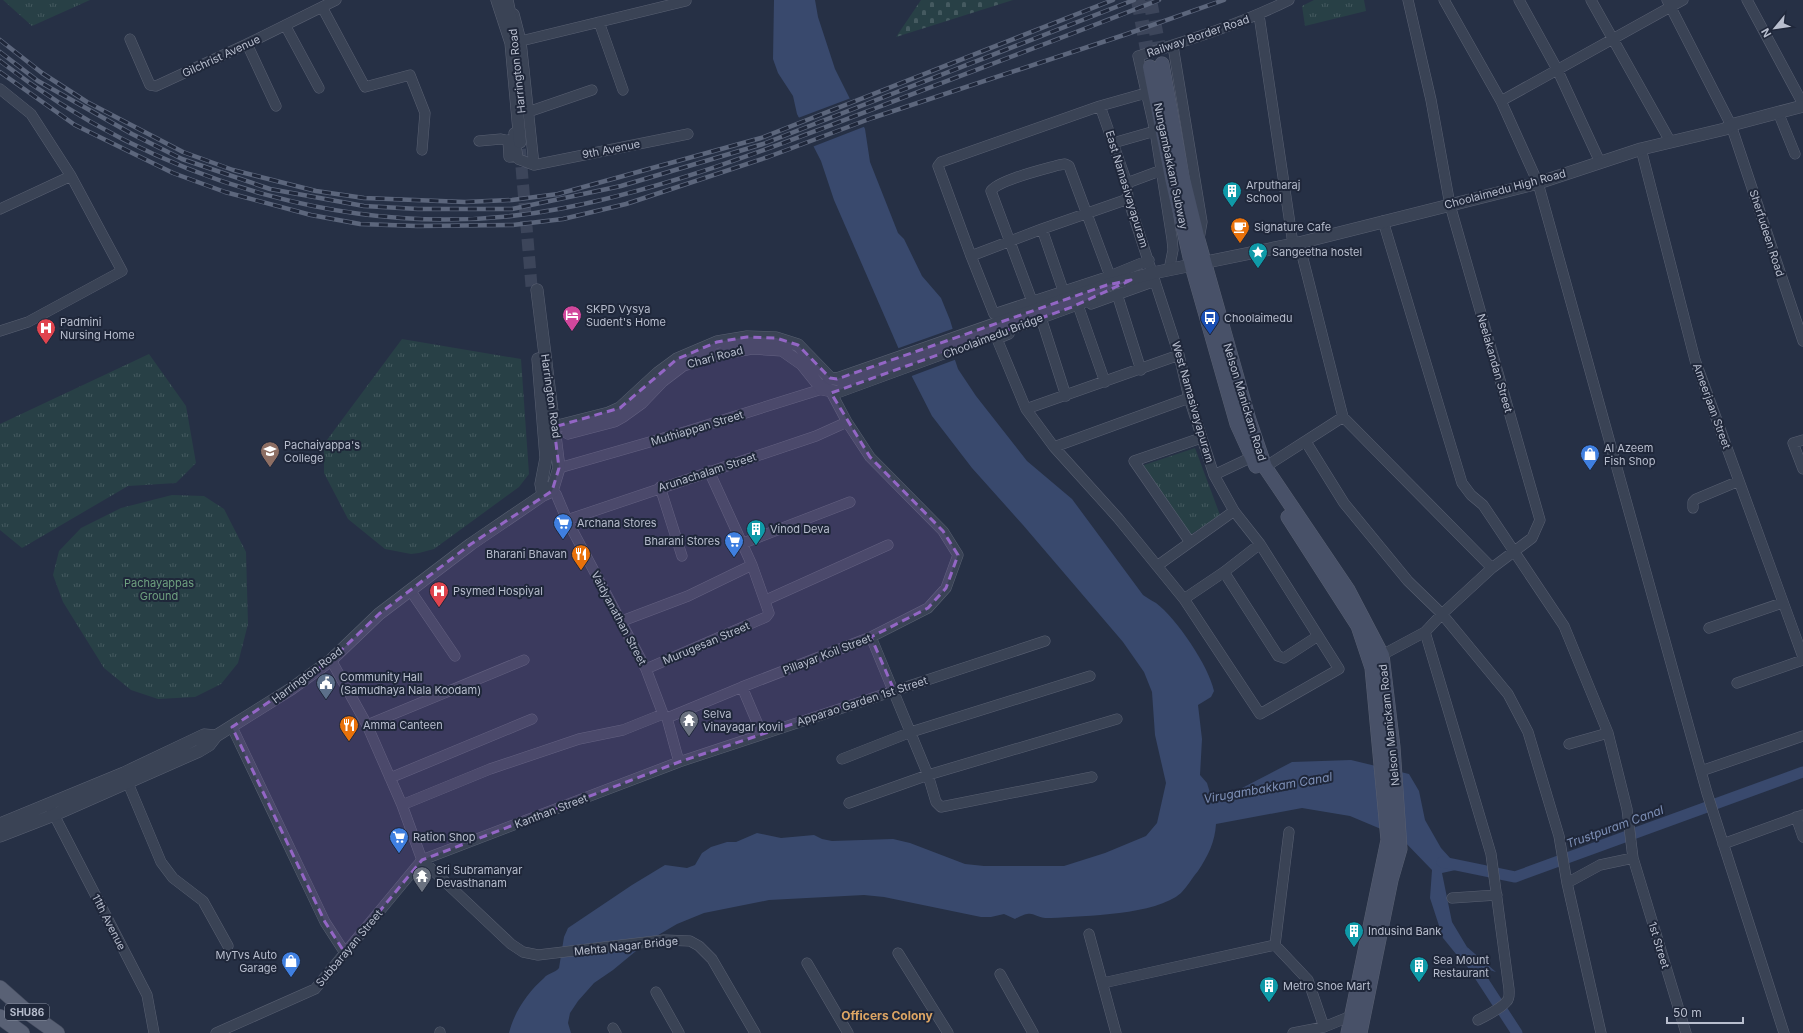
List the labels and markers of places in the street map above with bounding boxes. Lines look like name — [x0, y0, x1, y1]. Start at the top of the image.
place label: Arputharaj School — [1246, 178, 1300, 205]
building icon: Arputharaj School — [1221, 180, 1243, 208]
cafe icon: Signature Cafe — [1229, 216, 1251, 244]
place label: Signature Cafe — [1254, 220, 1331, 234]
place icon: Sangeetha hostel — [1247, 241, 1269, 269]
place label: Sangeetha hostel — [1272, 245, 1362, 259]
place label: SKPD Vysya Sudent's Home — [586, 302, 666, 329]
hotel icon: SKPD Vysya Sudent's Home — [561, 304, 583, 332]
bus stop icon: Choolaimedu — [1199, 307, 1221, 335]
place label: Choolaimedu — [1224, 311, 1293, 325]
place label: Padmini Nursing Home — [60, 315, 135, 342]
hospital icon: Padmini Nursing Home — [35, 317, 57, 345]
place label: Pachaiyappa's College — [284, 438, 360, 465]
school or university icon: Pachaiyappa's College — [259, 440, 281, 468]
place label: Al Azeem Fish Shop — [1604, 441, 1656, 468]
shop icon: Al Azeem Fish Shop — [1579, 443, 1601, 471]
supermarket icon: Archana Stores — [552, 512, 574, 540]
place label: Archana Stores — [577, 516, 657, 530]
building icon: Vinod Deva — [745, 518, 767, 546]
place label: Vinod Deva — [770, 522, 830, 536]
supermarket icon: Bharani Stores — [723, 530, 745, 558]
place label: Bharani Stores — [644, 534, 720, 548]
restaurant icon: Bharani Bhavan — [570, 543, 592, 571]
place label: Bharani Bhavan — [486, 547, 567, 561]
hospital icon: Psymed Hospiyal — [428, 580, 450, 608]
place label: Psymed Hospiyal — [453, 584, 543, 598]
place label: Community Hall (Samudhaya Nala Koodam) — [340, 670, 481, 697]
public building icon: Community Hall (Samudhaya Nala Koodam) — [315, 672, 337, 700]
place label: Selva Vinayagar Kovil — [703, 707, 783, 734]
temple icon: Selva Vinayagar Kovil — [678, 709, 700, 737]
restaurant icon: Amma Canteen — [338, 714, 360, 742]
place label: Amma Canteen — [363, 718, 443, 732]
supermarket icon: Ration Shop — [388, 826, 410, 854]
place label: Ration Shop — [413, 830, 476, 844]
place label: Sri Subramanyar Devasthanam — [436, 863, 522, 890]
temple icon: Sri Subramanyar Devasthanam — [411, 865, 433, 893]
building icon: Indusind Bank — [1343, 920, 1365, 948]
place label: Indusind Bank — [1368, 924, 1441, 938]
place label: MyTvs Auto Garage — [216, 948, 277, 975]
shop icon: MyTvs Auto Garage — [280, 950, 302, 978]
place label: Sea Mount Restaurant — [1433, 953, 1489, 980]
building icon: Sea Mount Restaurant — [1408, 955, 1430, 983]
building icon: Metro Shoe Mart — [1258, 975, 1280, 1003]
place label: Metro Shoe Mart — [1283, 979, 1371, 993]

